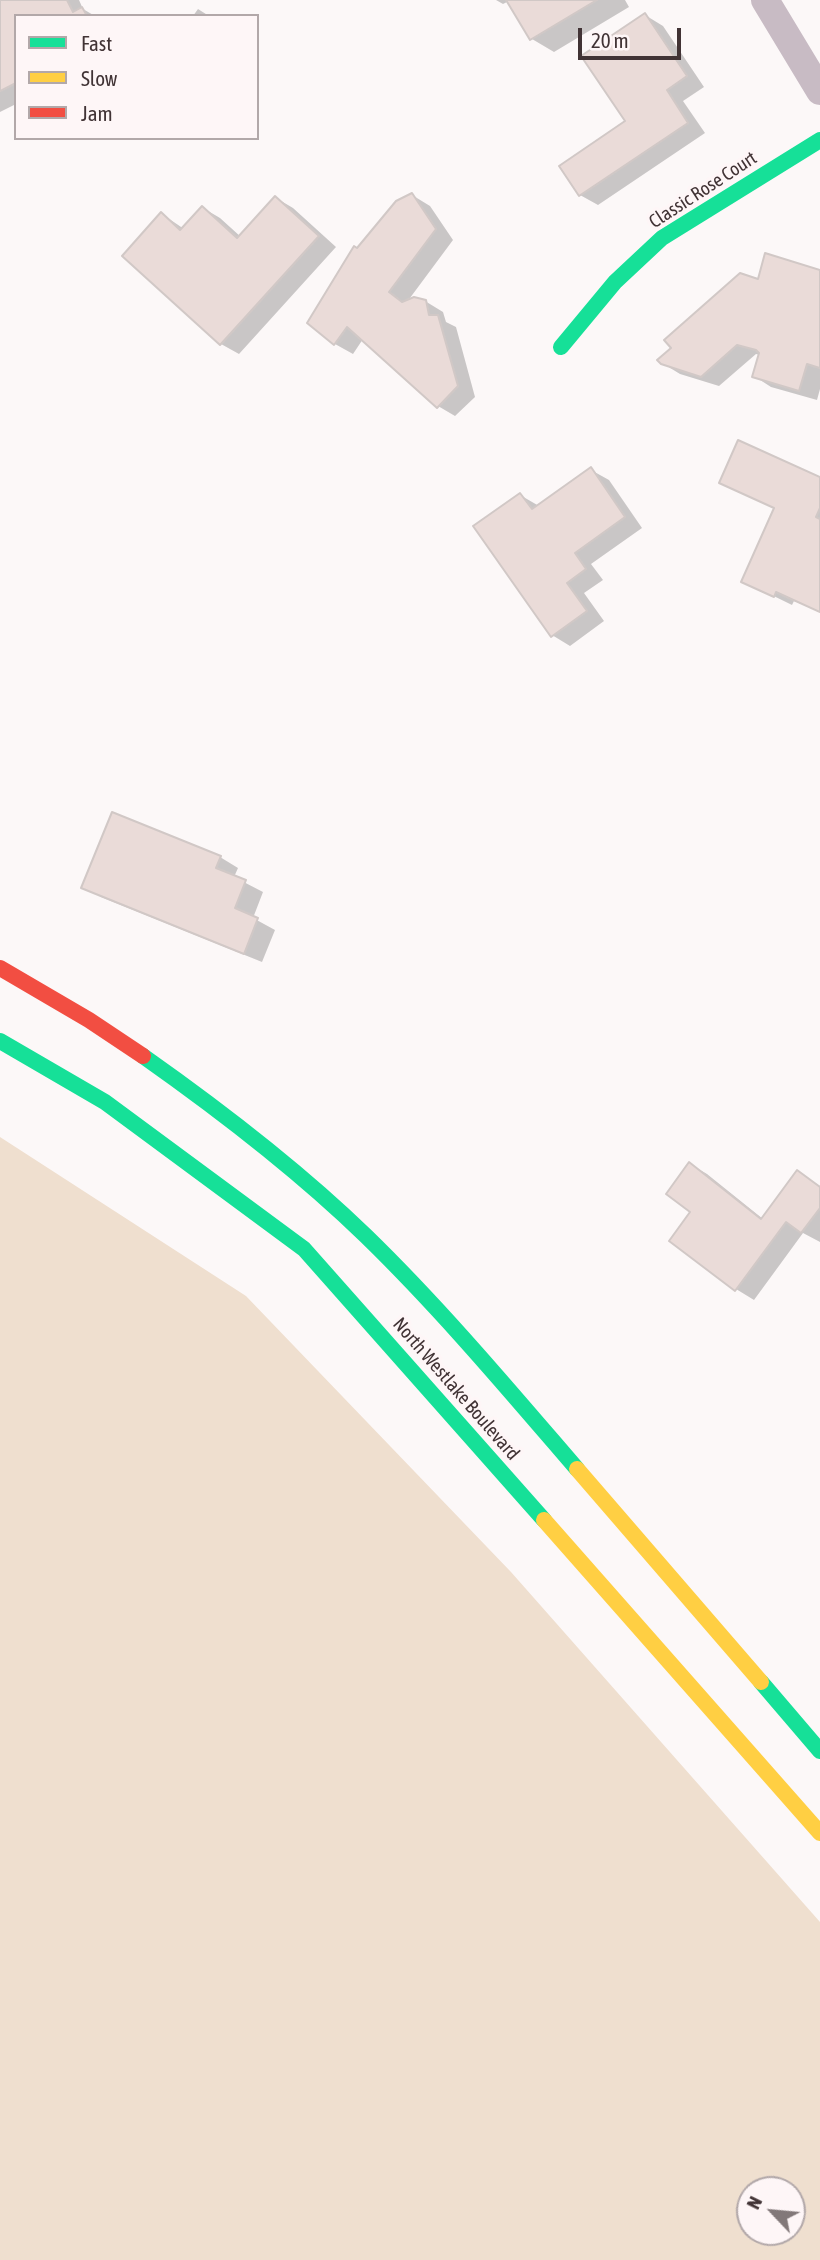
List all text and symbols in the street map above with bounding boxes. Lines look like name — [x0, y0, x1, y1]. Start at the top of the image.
legend — [14, 14, 259, 140]
scale bar — [582, 14, 685, 58]
text: 20 m — [591, 28, 629, 52]
text: Fast — [81, 31, 112, 55]
text: Slow — [81, 66, 117, 90]
text: Jam — [81, 101, 113, 125]
street label: Classic Rose Court — [645, 147, 761, 233]
street label: North Westlake Boulevard — [388, 1313, 524, 1465]
north arrow — [736, 2176, 806, 2246]
text: N — [742, 2193, 766, 2213]

